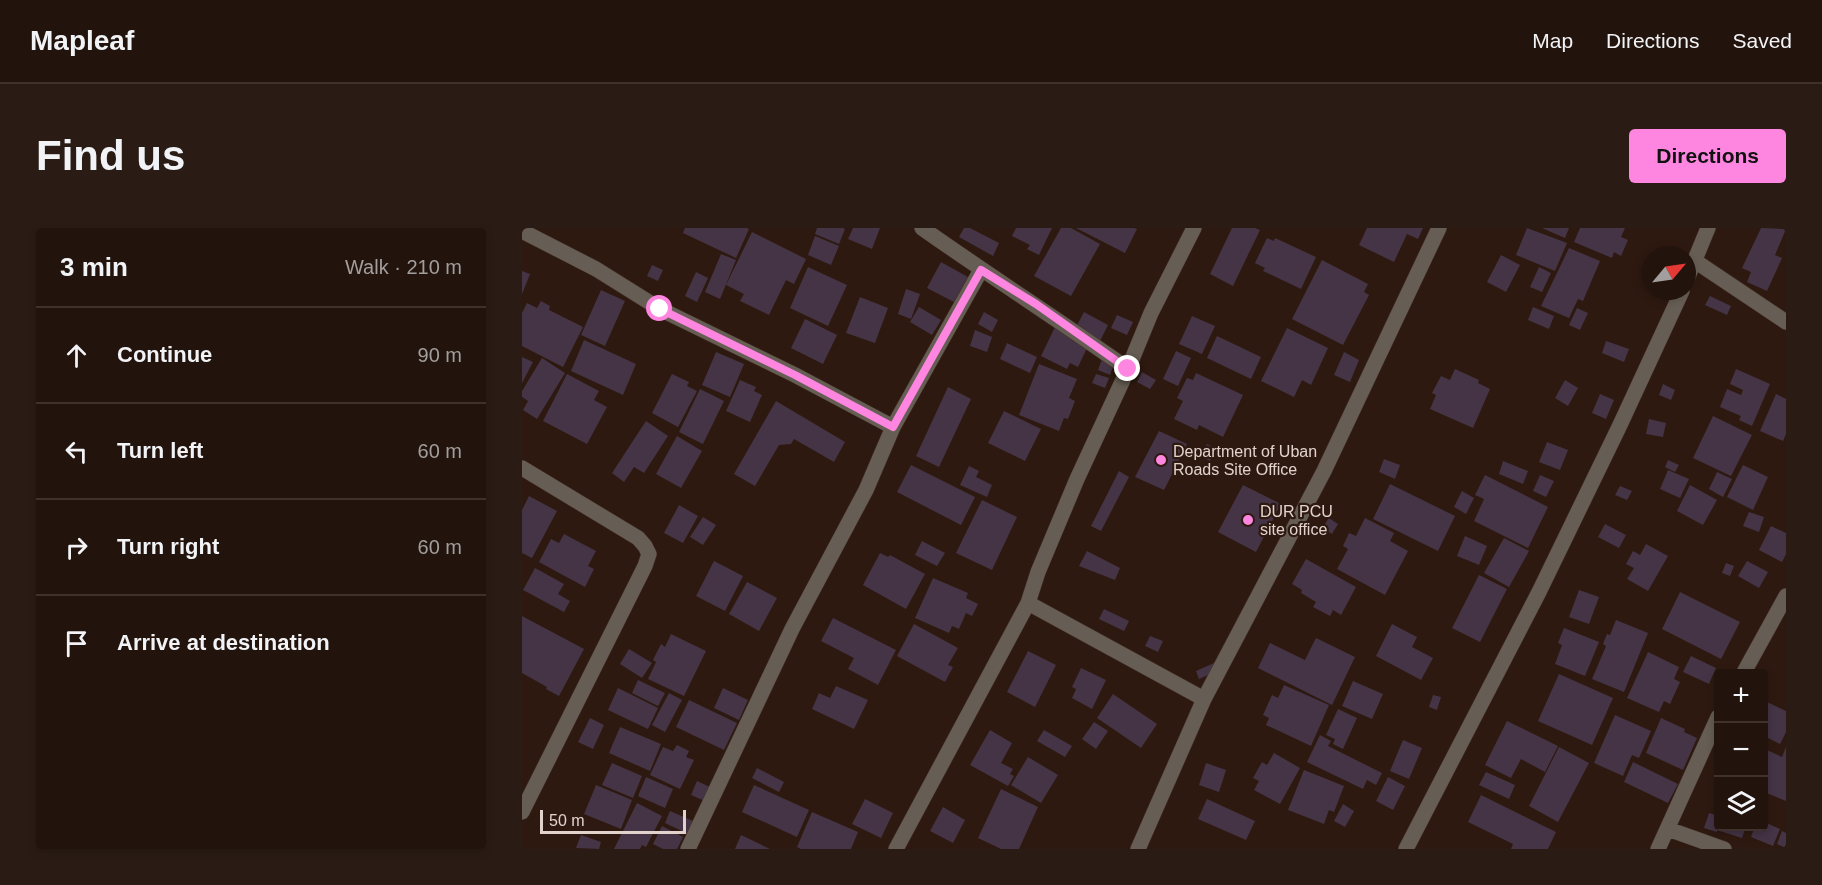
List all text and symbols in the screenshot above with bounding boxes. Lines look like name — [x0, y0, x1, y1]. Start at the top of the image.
text: Mapleaf — [30, 25, 134, 56]
text: Map — [1532, 29, 1573, 52]
text: Directions — [1606, 29, 1699, 52]
text: Saved — [1732, 29, 1792, 52]
button: Directions — [1629, 129, 1786, 183]
text: Find us — [36, 132, 185, 179]
north arrow — [1642, 246, 1696, 300]
text: 3 min — [60, 252, 128, 282]
text: Walk · 210 m — [345, 256, 462, 278]
route start — [646, 295, 672, 321]
icon: ahead — [60, 339, 93, 372]
text: Continue — [117, 342, 212, 367]
text: 90 m — [418, 344, 462, 366]
route end — [1114, 355, 1140, 381]
icon: left — [60, 435, 93, 468]
text: Turn left — [117, 438, 203, 463]
text: 60 m — [418, 440, 462, 462]
place label: Department of Uban Roads Site Office — [1173, 443, 1317, 478]
marker: Department of Uban Roads Site Office — [1154, 453, 1168, 467]
place label: DUR PCU site office — [1260, 503, 1333, 538]
marker: DUR PCU site office — [1241, 513, 1255, 527]
icon: right — [60, 531, 93, 564]
text: Turn right — [117, 534, 219, 559]
text: 60 m — [418, 536, 462, 558]
icon: arrive — [60, 627, 93, 660]
text: Arrive at destination — [117, 630, 330, 655]
map controls — [1714, 669, 1768, 831]
button: + — [1714, 669, 1768, 723]
button: − — [1714, 723, 1768, 777]
button: layers — [1714, 777, 1768, 831]
scale bar — [540, 807, 686, 834]
text: 50 m — [549, 812, 585, 829]

